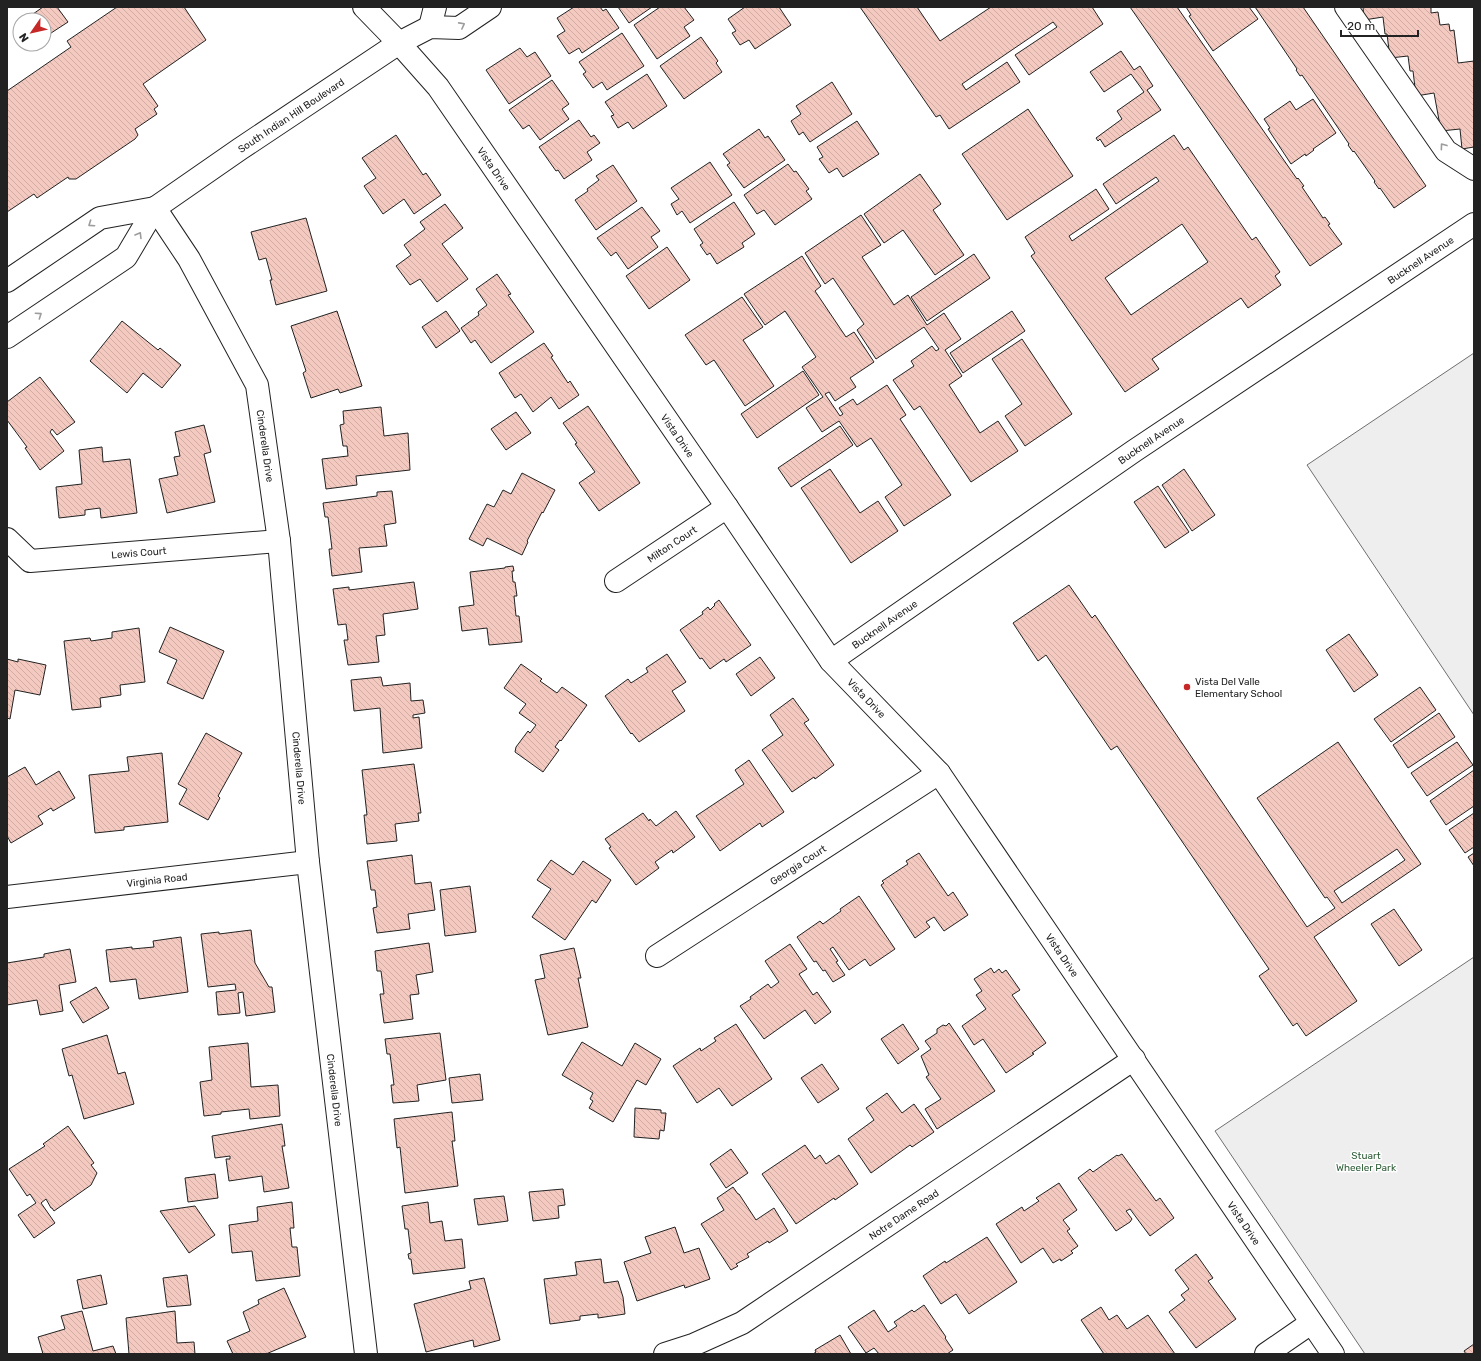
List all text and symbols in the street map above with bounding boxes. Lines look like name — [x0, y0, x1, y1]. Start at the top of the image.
north arrow — [12, 12, 52, 52]
scale bar — [1341, 12, 1418, 38]
text: 20 m — [1347, 19, 1375, 33]
one-way arrow — [458, 22, 465, 30]
text: N — [16, 30, 32, 44]
street label: South Indian Hill Boulevard — [236, 76, 347, 156]
one-way arrow — [1441, 144, 1448, 151]
street label: Vista Drive — [474, 145, 513, 193]
one-way arrow — [88, 219, 95, 227]
one-way arrow — [135, 232, 142, 239]
street label: Bucknell Avenue — [1385, 234, 1457, 287]
one-way arrow — [35, 313, 42, 320]
street label: Cinderella Drive — [254, 409, 276, 483]
street label: Vista Drive — [658, 412, 696, 460]
street label: Bucknell Avenue — [1116, 414, 1187, 467]
street label: Milton Court — [645, 524, 699, 566]
street label: Lewis Court — [111, 545, 167, 561]
street label: Bucknell Avenue — [850, 598, 920, 652]
street label: Vista Drive — [844, 676, 888, 721]
place label: Vista Del Valle Elementary School — [1195, 676, 1282, 700]
marker: Vista Del Valle Elementary School — [1182, 682, 1192, 692]
street label: Cinderella Drive — [289, 731, 308, 805]
street label: Georgia Court — [768, 843, 829, 888]
street label: Virginia Road — [126, 871, 188, 890]
street label: Vista Drive — [1042, 931, 1081, 980]
street label: Cinderella Drive — [324, 1053, 344, 1128]
park label: Stuart Wheeler Park — [1336, 1150, 1397, 1174]
street label: Notre Dame Road — [867, 1187, 941, 1243]
street label: Vista Drive — [1224, 1200, 1263, 1248]

